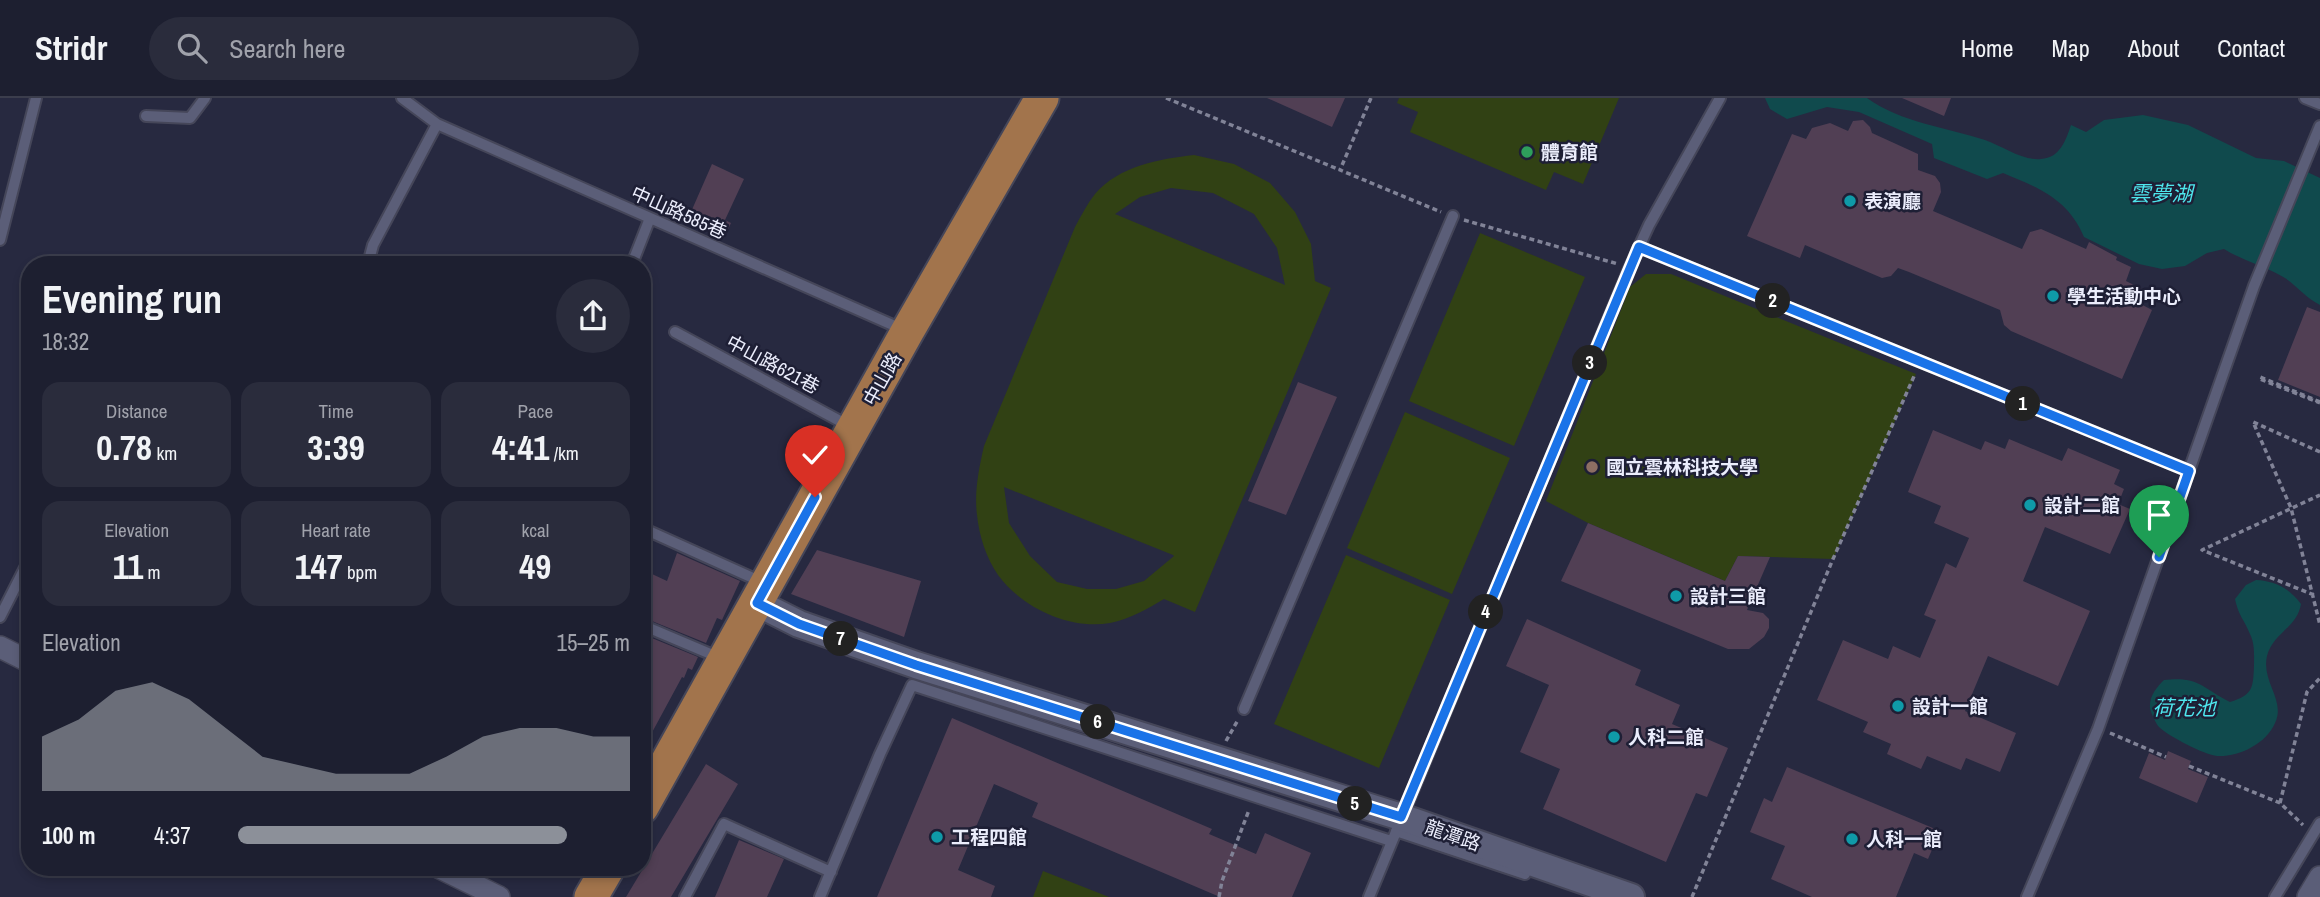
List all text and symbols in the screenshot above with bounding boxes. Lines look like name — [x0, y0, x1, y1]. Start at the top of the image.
search box — [149, 17, 639, 80]
text: Stridr — [35, 26, 107, 70]
icon: search — [173, 29, 211, 67]
text: Search here — [229, 31, 345, 66]
text: Home — [1961, 32, 2013, 64]
text: Map — [2051, 32, 2090, 64]
text: About — [2128, 32, 2179, 64]
text: Contact — [2217, 32, 2285, 64]
place label: 體育館 — [1541, 139, 1598, 165]
marker: 體育館 — [1519, 144, 1535, 160]
street label: 中山路585巷 — [627, 179, 731, 245]
water label: 雲夢湖 — [2130, 179, 2195, 208]
place label: 表演廳 — [1864, 188, 1921, 214]
marker: 表演廳 — [1842, 193, 1858, 209]
text: Evening run — [42, 274, 222, 325]
button: share — [556, 279, 630, 353]
place label: 學生活動中心 — [2067, 283, 2181, 309]
pin: 2 — [1756, 284, 1790, 318]
text: 2 — [1768, 287, 1777, 313]
marker: 學生活動中心 — [2045, 288, 2061, 304]
text: 18:32 — [42, 326, 89, 357]
street label: 中山路621巷 — [722, 329, 824, 399]
pin: 3 — [1572, 345, 1608, 380]
street label: 中山路 — [857, 348, 907, 410]
text: 3 — [1585, 349, 1594, 375]
pin: 1 — [2006, 386, 2040, 422]
text: 1 — [2018, 390, 2027, 416]
text: Distance — [106, 398, 167, 424]
text: Time — [318, 398, 354, 424]
text: Pace — [518, 398, 553, 424]
text: 0.78 — [96, 424, 152, 471]
text: 3:39 — [307, 424, 365, 471]
text: 4:41 — [492, 424, 549, 471]
pin — [785, 425, 845, 497]
icon: check — [796, 436, 834, 474]
text: km — [152, 440, 177, 466]
text: /km — [549, 440, 579, 466]
place label: 國立雲林科技大學 — [1606, 454, 1758, 480]
marker: 國立雲林科技大學 — [1584, 459, 1600, 475]
pin — [2129, 485, 2189, 557]
place label: 設計二館 — [2044, 492, 2120, 518]
icon: arrive — [2140, 496, 2178, 534]
marker: 設計二館 — [2022, 497, 2038, 513]
text: Elevation — [104, 517, 169, 543]
text: Heart rate — [301, 517, 371, 543]
text: kcal — [521, 517, 549, 543]
text: 11 — [113, 543, 143, 590]
text: 147 — [295, 543, 343, 590]
text: 49 — [519, 543, 551, 590]
text: m — [143, 559, 161, 585]
text: bpm — [343, 559, 377, 585]
place label: 設計三館 — [1690, 583, 1766, 609]
marker: 設計三館 — [1668, 588, 1684, 604]
pin: 4 — [1468, 594, 1504, 630]
text: 4 — [1481, 598, 1490, 624]
pin: 7 — [824, 622, 858, 656]
text: 7 — [836, 625, 845, 651]
text: Elevation — [42, 627, 121, 658]
text: 15–25 m — [557, 627, 630, 658]
place label: 設計一館 — [1912, 693, 1988, 719]
water label: 荷花池 — [2153, 693, 2217, 722]
marker: 設計一館 — [1890, 698, 1906, 714]
pin: 6 — [1080, 704, 1116, 740]
text: 6 — [1093, 708, 1102, 734]
place label: 人科二館 — [1628, 724, 1704, 750]
marker: 人科二館 — [1606, 729, 1622, 745]
pin: 5 — [1338, 786, 1372, 822]
text: 5 — [1350, 790, 1359, 816]
street label: 龍潭路 — [1422, 813, 1484, 857]
text: 100 m — [42, 820, 95, 851]
text: 4:37 — [154, 820, 191, 851]
place label: 工程四館 — [951, 824, 1027, 850]
place label: 人科一館 — [1866, 826, 1942, 852]
marker: 工程四館 — [929, 829, 945, 845]
marker: 人科一館 — [1844, 831, 1860, 847]

